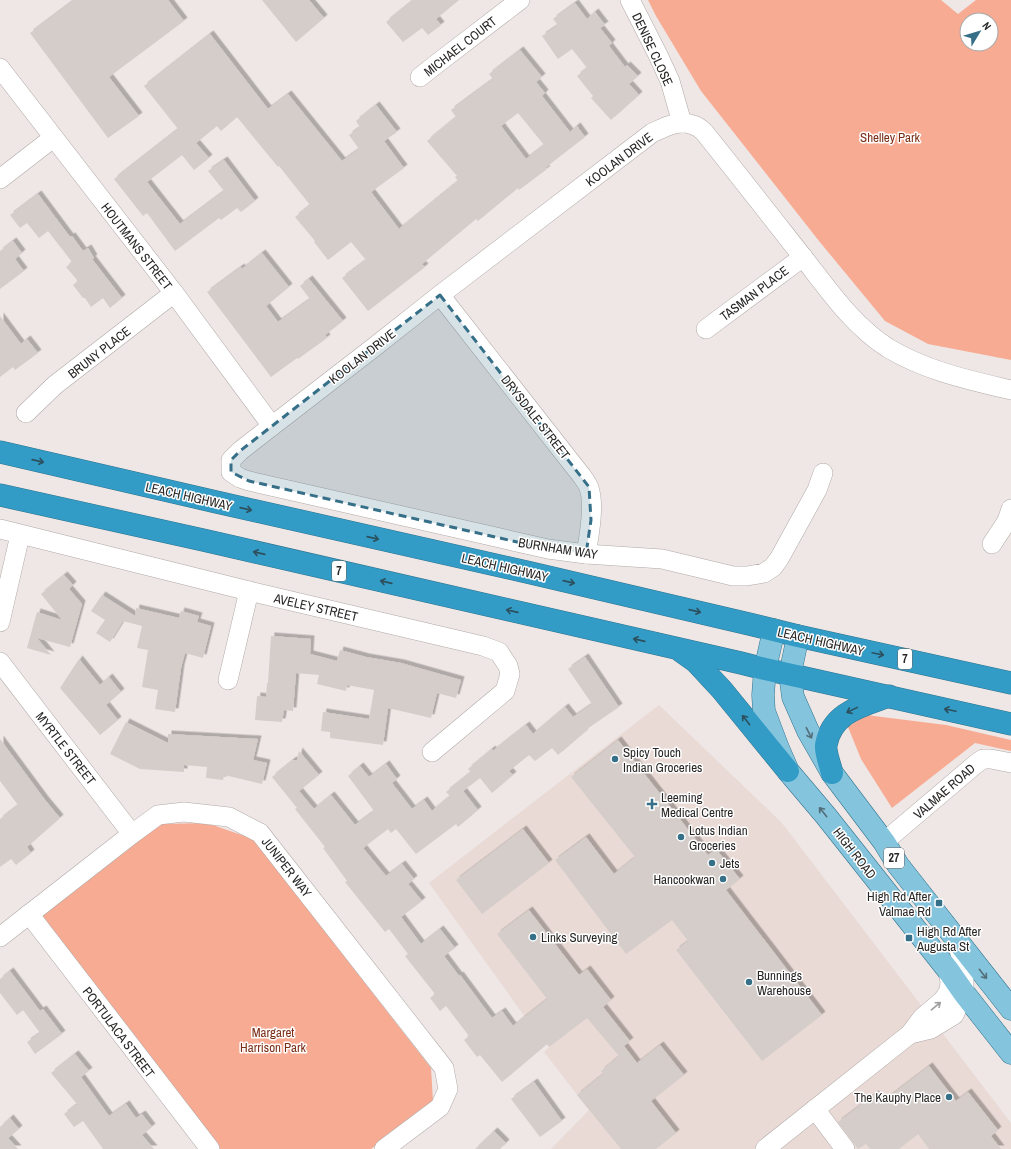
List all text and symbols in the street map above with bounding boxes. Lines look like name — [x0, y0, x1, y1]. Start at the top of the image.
street label: DENISE CLOSE — [628, 10, 677, 89]
street label: MICHAEL COURT — [421, 12, 500, 80]
north arrow — [959, 12, 999, 52]
text: N — [979, 19, 994, 33]
street label: KOOLAN DRIVE — [582, 129, 656, 190]
park label: Shelley Park — [860, 129, 921, 146]
street label: HOUTMANS STREET — [97, 199, 176, 294]
street label: TASMAN PLACE — [717, 262, 792, 325]
street label: BRUNY PLACE — [64, 323, 134, 382]
street label: KOOLAN DRIVE — [326, 325, 399, 388]
street label: DRYSDALE STREET — [497, 372, 574, 463]
one-way arrow — [31, 457, 44, 465]
street label: LEACH HIGHWAY — [144, 478, 234, 515]
one-way arrow — [240, 506, 253, 514]
one-way arrow — [366, 534, 379, 542]
street label: BURNHAM WAY — [517, 534, 599, 563]
one-way arrow — [253, 548, 266, 556]
street label: LEACH HIGHWAY — [460, 549, 550, 586]
road number: 7 — [332, 561, 346, 581]
one-way arrow — [379, 577, 392, 585]
one-way arrow — [562, 578, 575, 586]
street label: AVELEY STREET — [271, 589, 360, 625]
one-way arrow — [506, 606, 519, 614]
one-way arrow — [688, 608, 701, 616]
street label: LEACH HIGHWAY — [776, 623, 866, 660]
one-way arrow — [633, 635, 646, 643]
road number: 7 — [898, 649, 912, 669]
one-way arrow — [871, 650, 884, 658]
one-way arrow — [944, 705, 957, 713]
one-way arrow — [847, 707, 859, 715]
street label: MYRTLE STREET — [32, 708, 100, 789]
one-way arrow — [741, 714, 750, 725]
one-way arrow — [806, 726, 813, 738]
place label: Spicy Touch Indian Groceries — [623, 744, 702, 776]
marker: Spicy Touch Indian Groceries — [610, 754, 620, 764]
street label: VALMAE ROAD — [910, 760, 979, 823]
place label: Leeming Medical Centre — [661, 789, 733, 821]
marker: Leeming Medical Centre — [646, 798, 658, 810]
one-way arrow — [819, 807, 828, 818]
place label: Lotus Indian Groceries — [689, 822, 748, 854]
street label: HIGH ROAD — [829, 824, 880, 883]
marker: Lotus Indian Groceries — [676, 832, 686, 842]
street label: JUNIPER WAY — [258, 834, 315, 901]
road number: 27 — [884, 848, 904, 868]
place label: Jets — [720, 855, 740, 872]
marker: Jets — [707, 858, 717, 868]
place label: Hancookwan — [653, 871, 715, 888]
marker: Hancookwan — [718, 874, 728, 884]
place label: High Rd After Valmae Rd — [867, 888, 931, 920]
marker: High Rd After Valmae Rd — [934, 898, 944, 908]
place label: High Rd After Augusta St — [916, 923, 981, 955]
place label: Links Surveying — [541, 929, 618, 946]
marker: Links Surveying — [528, 932, 538, 942]
marker: High Rd After Augusta St — [904, 933, 914, 943]
place label: Bunnings Warehouse — [757, 967, 811, 999]
one-way arrow — [979, 968, 988, 979]
marker: Bunnings Warehouse — [744, 977, 754, 987]
street label: PORTULACA STREET — [79, 983, 159, 1081]
one-way arrow — [931, 1001, 941, 1010]
park label: Margaret Harrison Park — [240, 1024, 307, 1056]
place label: The Kauphy Place — [854, 1089, 941, 1106]
marker: The Kauphy Place — [944, 1092, 954, 1102]

